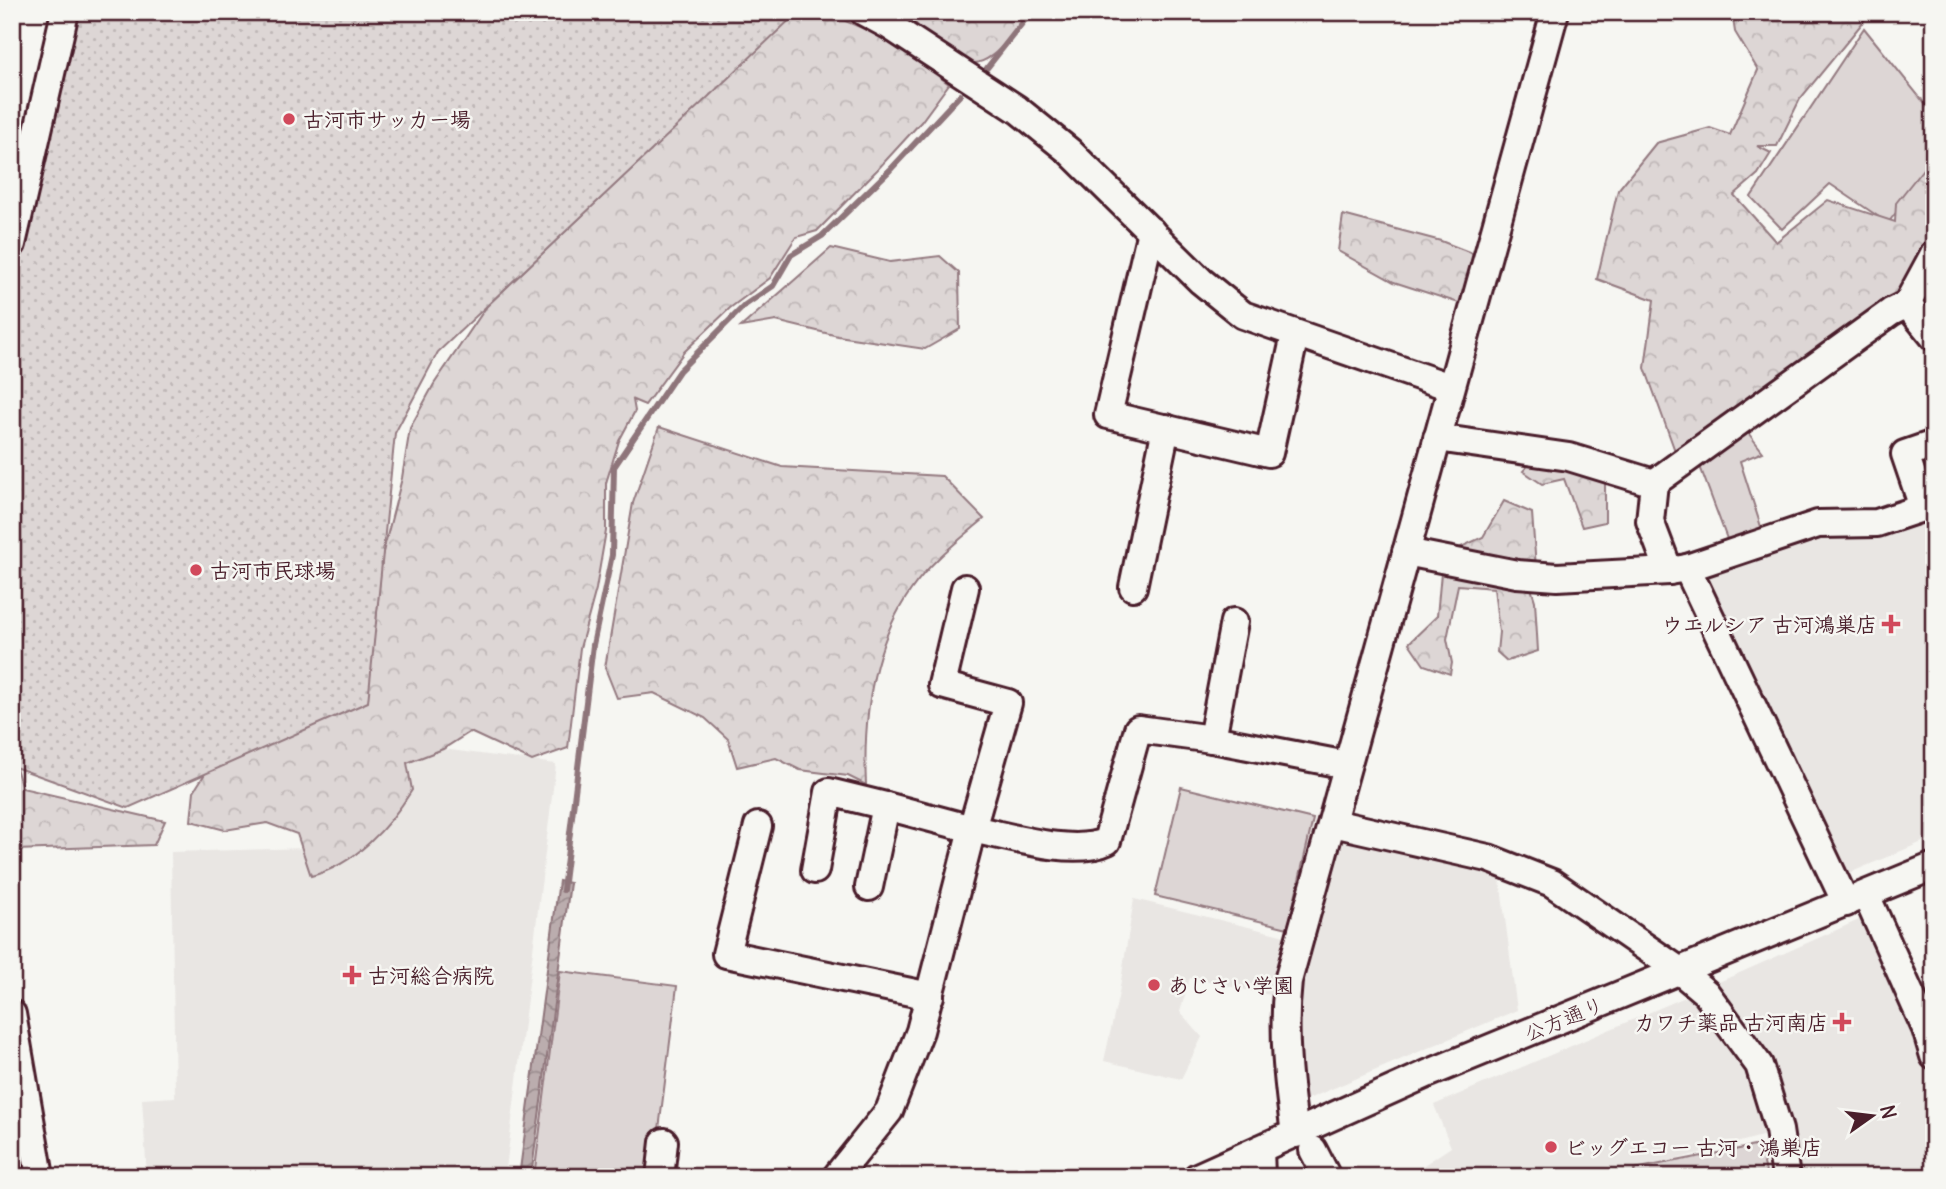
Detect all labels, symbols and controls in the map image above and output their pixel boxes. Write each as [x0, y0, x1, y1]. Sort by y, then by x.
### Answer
place label: 古河市サッカー場 [303, 106, 471, 133]
marker: 古河市サッカー場 [281, 111, 297, 127]
place label: 古河市民球場 [210, 557, 336, 584]
marker: 古河市民球場 [188, 562, 204, 578]
place label: ウエルシア 古河鴻巣店 [1662, 611, 1877, 638]
marker: ウエルシア 古河鴻巣店 [1883, 616, 1899, 632]
place label: 古河総合病院 [368, 962, 494, 989]
marker: 古河総合病院 [342, 965, 362, 985]
place label: あじさい学園 [1168, 972, 1294, 999]
marker: あじさい学園 [1146, 977, 1162, 993]
street label: 公方通り [1520, 991, 1608, 1047]
place label: カワチ薬品 古河南店 [1634, 1009, 1828, 1036]
marker: カワチ薬品 古河南店 [1834, 1014, 1850, 1030]
north arrow [1838, 1080, 1908, 1150]
text: N [1875, 1103, 1902, 1121]
place label: ビッグエコー 古河・鴻巣店 [1565, 1134, 1822, 1161]
marker: ビッグエコー 古河・鴻巣店 [1543, 1139, 1559, 1155]

